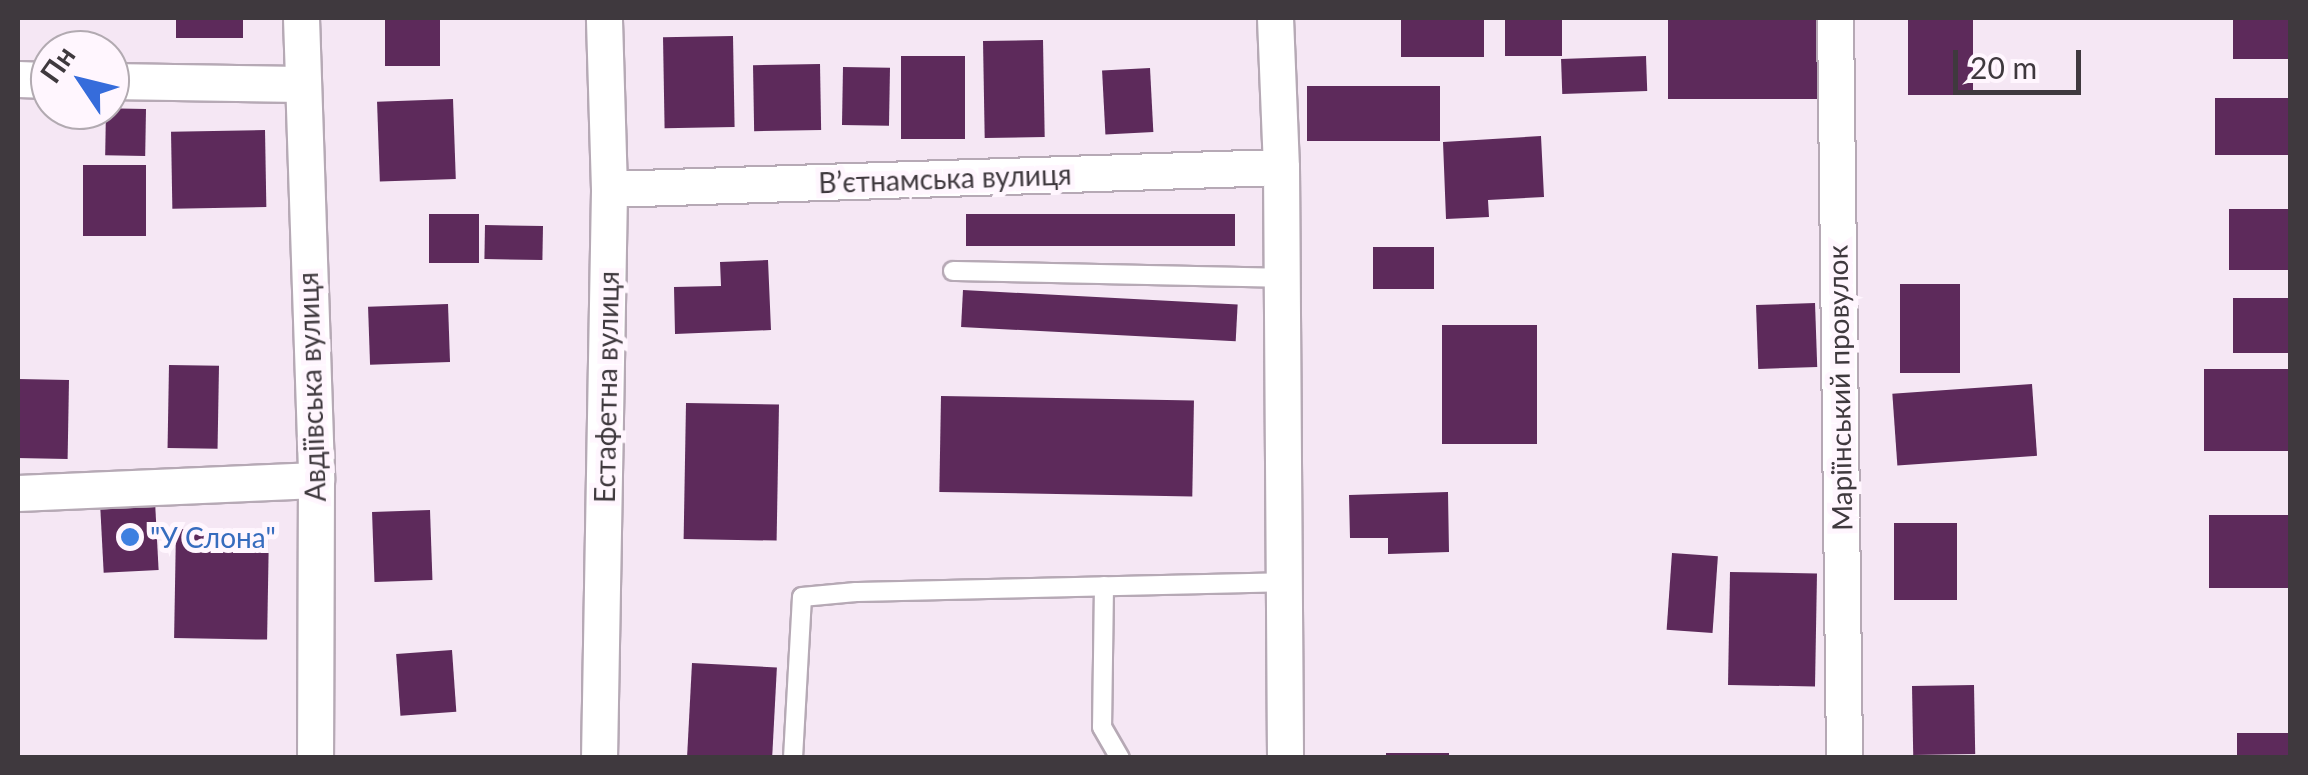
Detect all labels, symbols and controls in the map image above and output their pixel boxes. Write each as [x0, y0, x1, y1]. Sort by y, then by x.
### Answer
north arrow [30, 30, 130, 130]
scale bar [1958, 30, 2086, 92]
text: Пн [33, 39, 81, 89]
text: 20 m [1970, 49, 2037, 85]
street label: Вʼєтнамська вулиця [818, 157, 1072, 199]
street label: Маріїнський провулок [1820, 245, 1858, 531]
street label: Естафетна вулиця [587, 271, 625, 503]
street label: Авдіївська вулиця [290, 272, 332, 502]
place label: "У Слона" [150, 520, 276, 554]
marker: "У Слона" [119, 526, 141, 548]

